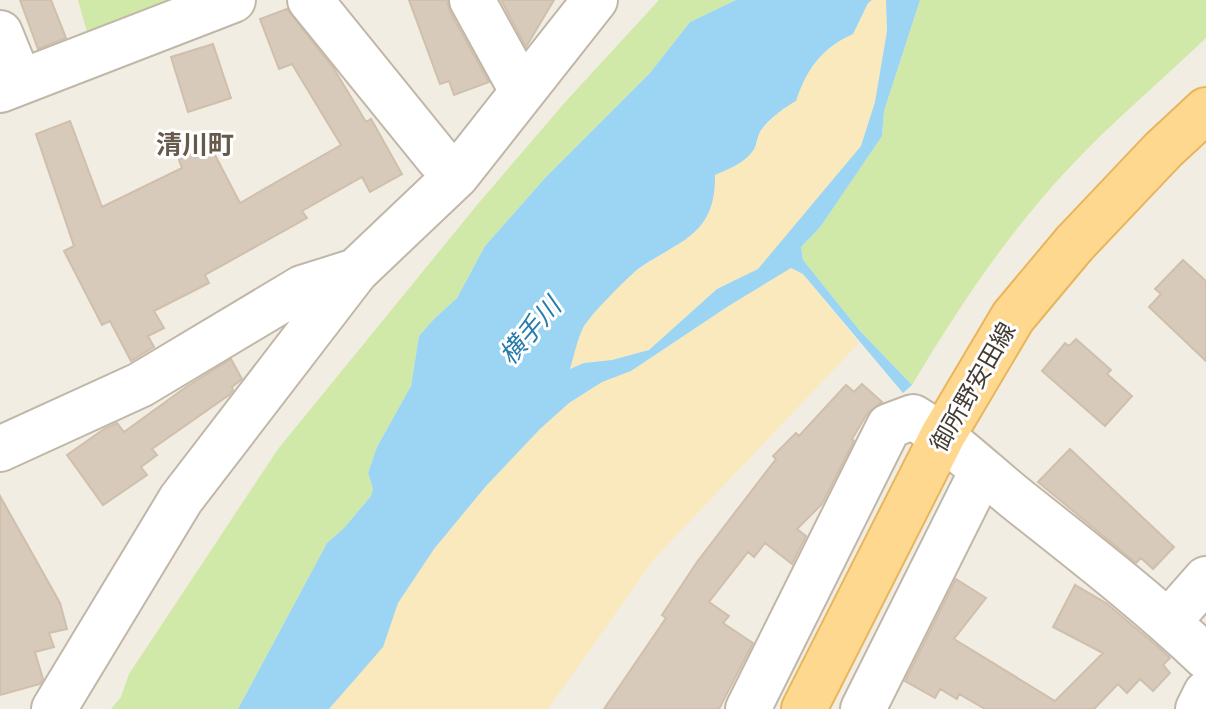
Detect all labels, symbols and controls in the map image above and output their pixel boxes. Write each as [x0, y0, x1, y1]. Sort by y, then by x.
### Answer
district label: 清川町 [156, 128, 234, 162]
water label: 横手川 [492, 288, 570, 372]
street label: 御所野安田線 [923, 317, 1022, 457]

